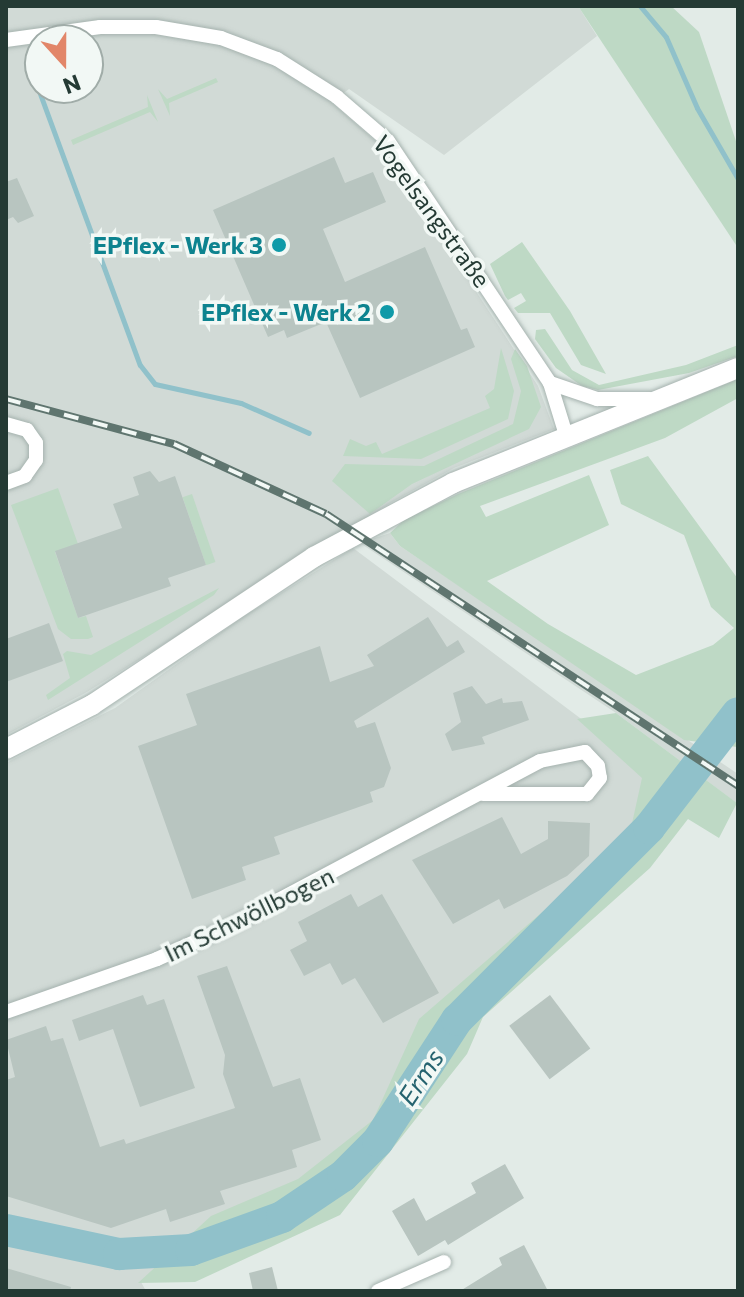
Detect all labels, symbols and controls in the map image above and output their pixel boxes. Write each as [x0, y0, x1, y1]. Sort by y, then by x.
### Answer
north arrow [24, 24, 104, 104]
text: N [60, 69, 85, 101]
street label: Vogelsangstraße [367, 129, 497, 293]
place label: EPflex - Werk 3 [93, 231, 263, 259]
marker: EPflex - Werk 3 [270, 236, 288, 254]
place label: EPflex - Werk 2 [201, 298, 371, 326]
marker: EPflex - Werk 2 [378, 303, 396, 321]
street label: Im Schwöllbogen [160, 861, 338, 967]
water label: Erms [390, 1043, 450, 1111]

